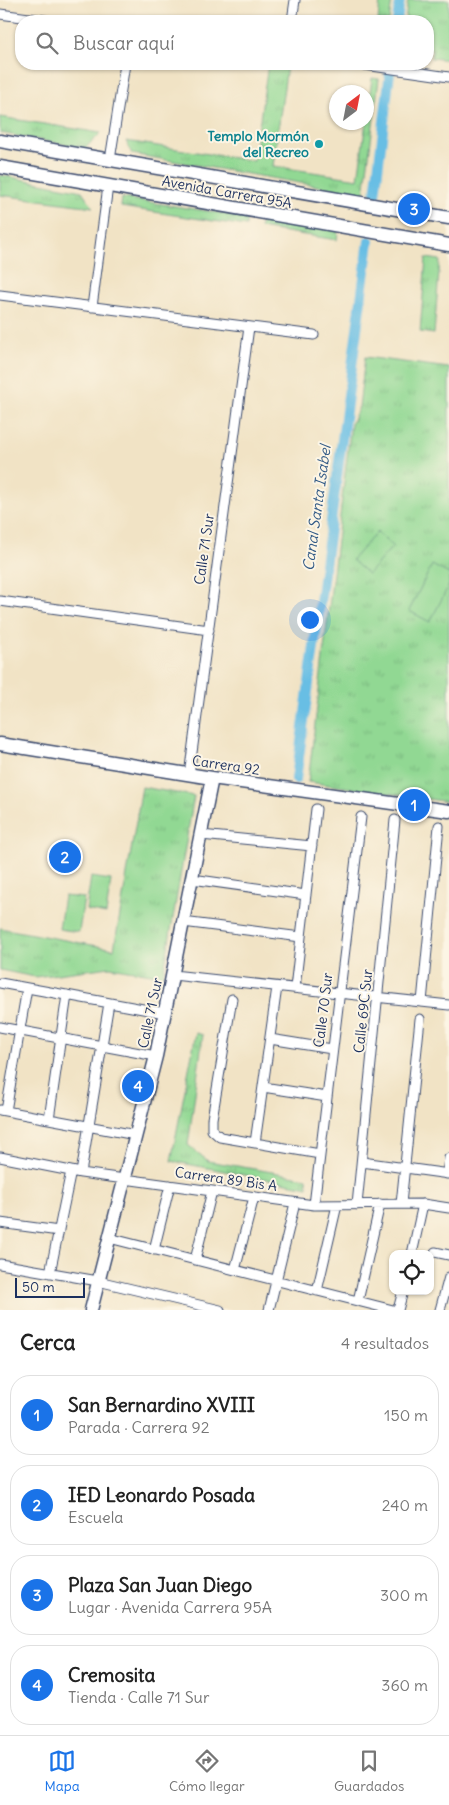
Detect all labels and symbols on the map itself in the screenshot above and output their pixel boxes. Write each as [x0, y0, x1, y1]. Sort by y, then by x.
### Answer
north arrow [329, 85, 374, 130]
place label: Templo Mormón del Recreo [207, 127, 309, 161]
marker: Templo Mormón del Recreo [313, 138, 325, 150]
street label: Avenida Carrera 95A [161, 172, 293, 212]
pin: 3 [398, 190, 430, 228]
water label: Canal Santa Isabel [298, 441, 335, 572]
street label: Calle 71 Sur [190, 512, 218, 586]
your location [297, 607, 323, 633]
street label: Carrera 92 [191, 751, 261, 779]
pin: 1 [398, 786, 430, 824]
pin: 2 [49, 838, 81, 876]
street label: Calle 69C Sur [350, 968, 376, 1054]
street label: Calle 70 Sur [309, 971, 337, 1048]
street label: Calle 71 Sur [134, 976, 166, 1050]
pin: 4 [122, 1067, 154, 1105]
street label: Carrera 89 Bis A [174, 1163, 278, 1195]
scale bar [15, 1275, 85, 1298]

